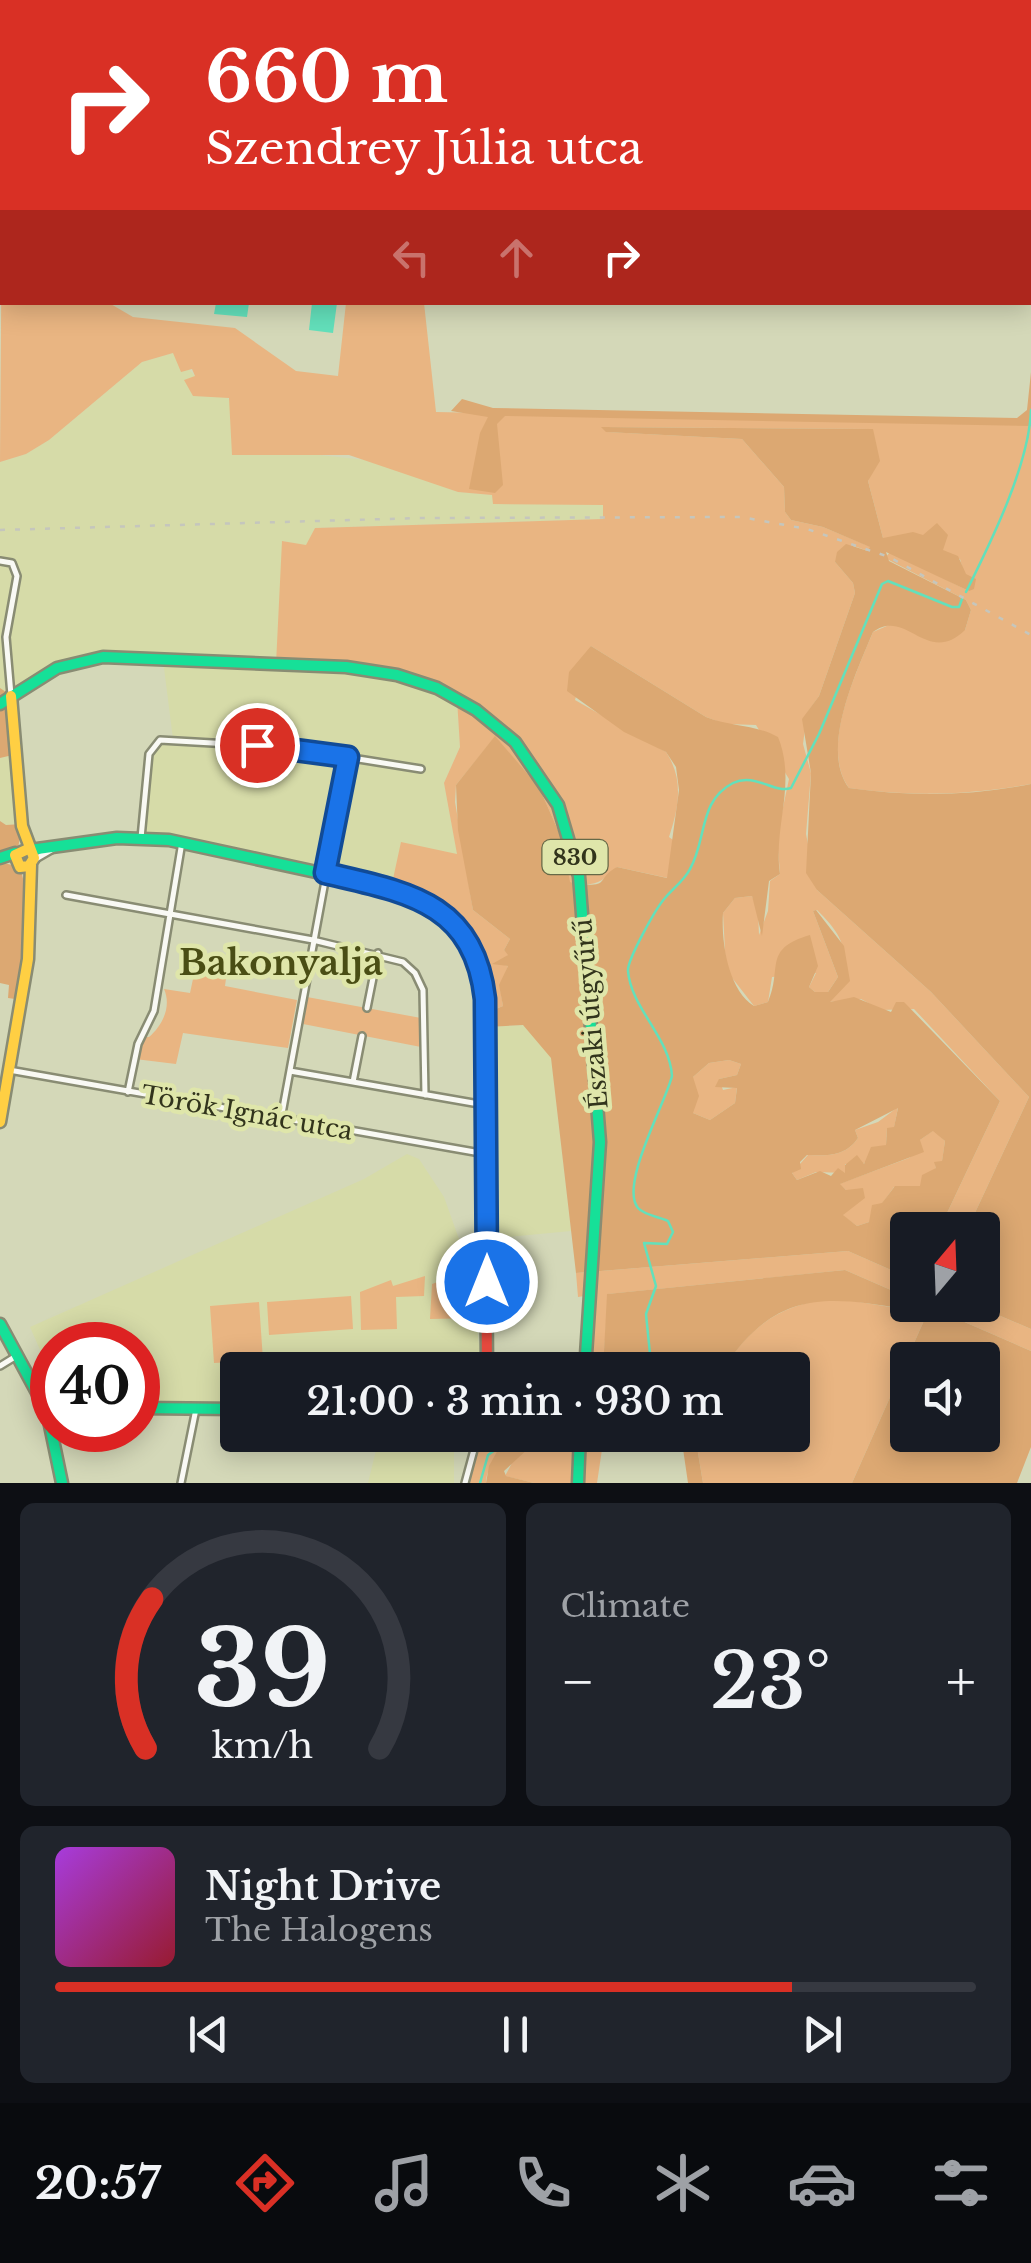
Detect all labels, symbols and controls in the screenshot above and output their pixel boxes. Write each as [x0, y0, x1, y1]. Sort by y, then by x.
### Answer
text: 660 m [205, 34, 448, 121]
icon: right [40, 40, 170, 170]
text: Szendrey Júlia utca [205, 120, 643, 176]
icon: left [384, 230, 439, 285]
icon: ahead [489, 230, 544, 285]
icon: right [594, 230, 649, 285]
pin [215, 703, 300, 788]
icon: arrive [230, 718, 285, 773]
road number: 830 [542, 840, 608, 874]
street label: Északi útgyűrű [566, 917, 615, 1111]
district label: Bakonyalja [179, 941, 383, 984]
street label: Török Ignác utca [139, 1079, 355, 1147]
north arrow [890, 1212, 1000, 1322]
map controls [890, 1212, 1000, 1452]
position arrow [435, 1230, 539, 1334]
speed limit sign: 40 [30, 1322, 160, 1452]
button: sound [890, 1342, 1000, 1452]
text: 21:00 · 3 min · 930 m [306, 1378, 724, 1425]
text: Climate [561, 1586, 690, 1626]
text: 39 [195, 1605, 331, 1734]
text: 23° [710, 1635, 831, 1728]
text: − [561, 1648, 595, 1716]
text: + [946, 1648, 976, 1716]
text: km/h [212, 1723, 313, 1768]
text: Night Drive [205, 1863, 441, 1910]
text: The Halogens [205, 1910, 433, 1950]
icon: previous [181, 2007, 236, 2062]
icon: pause [488, 2007, 543, 2062]
icon: next [795, 2007, 850, 2062]
icon: directions [230, 2148, 300, 2218]
icon: music [369, 2148, 439, 2218]
icon: phone [508, 2148, 578, 2218]
icon: climate [648, 2148, 718, 2218]
icon: car [787, 2148, 857, 2218]
icon: filters [926, 2148, 996, 2218]
text: 20:57 [35, 2155, 161, 2211]

